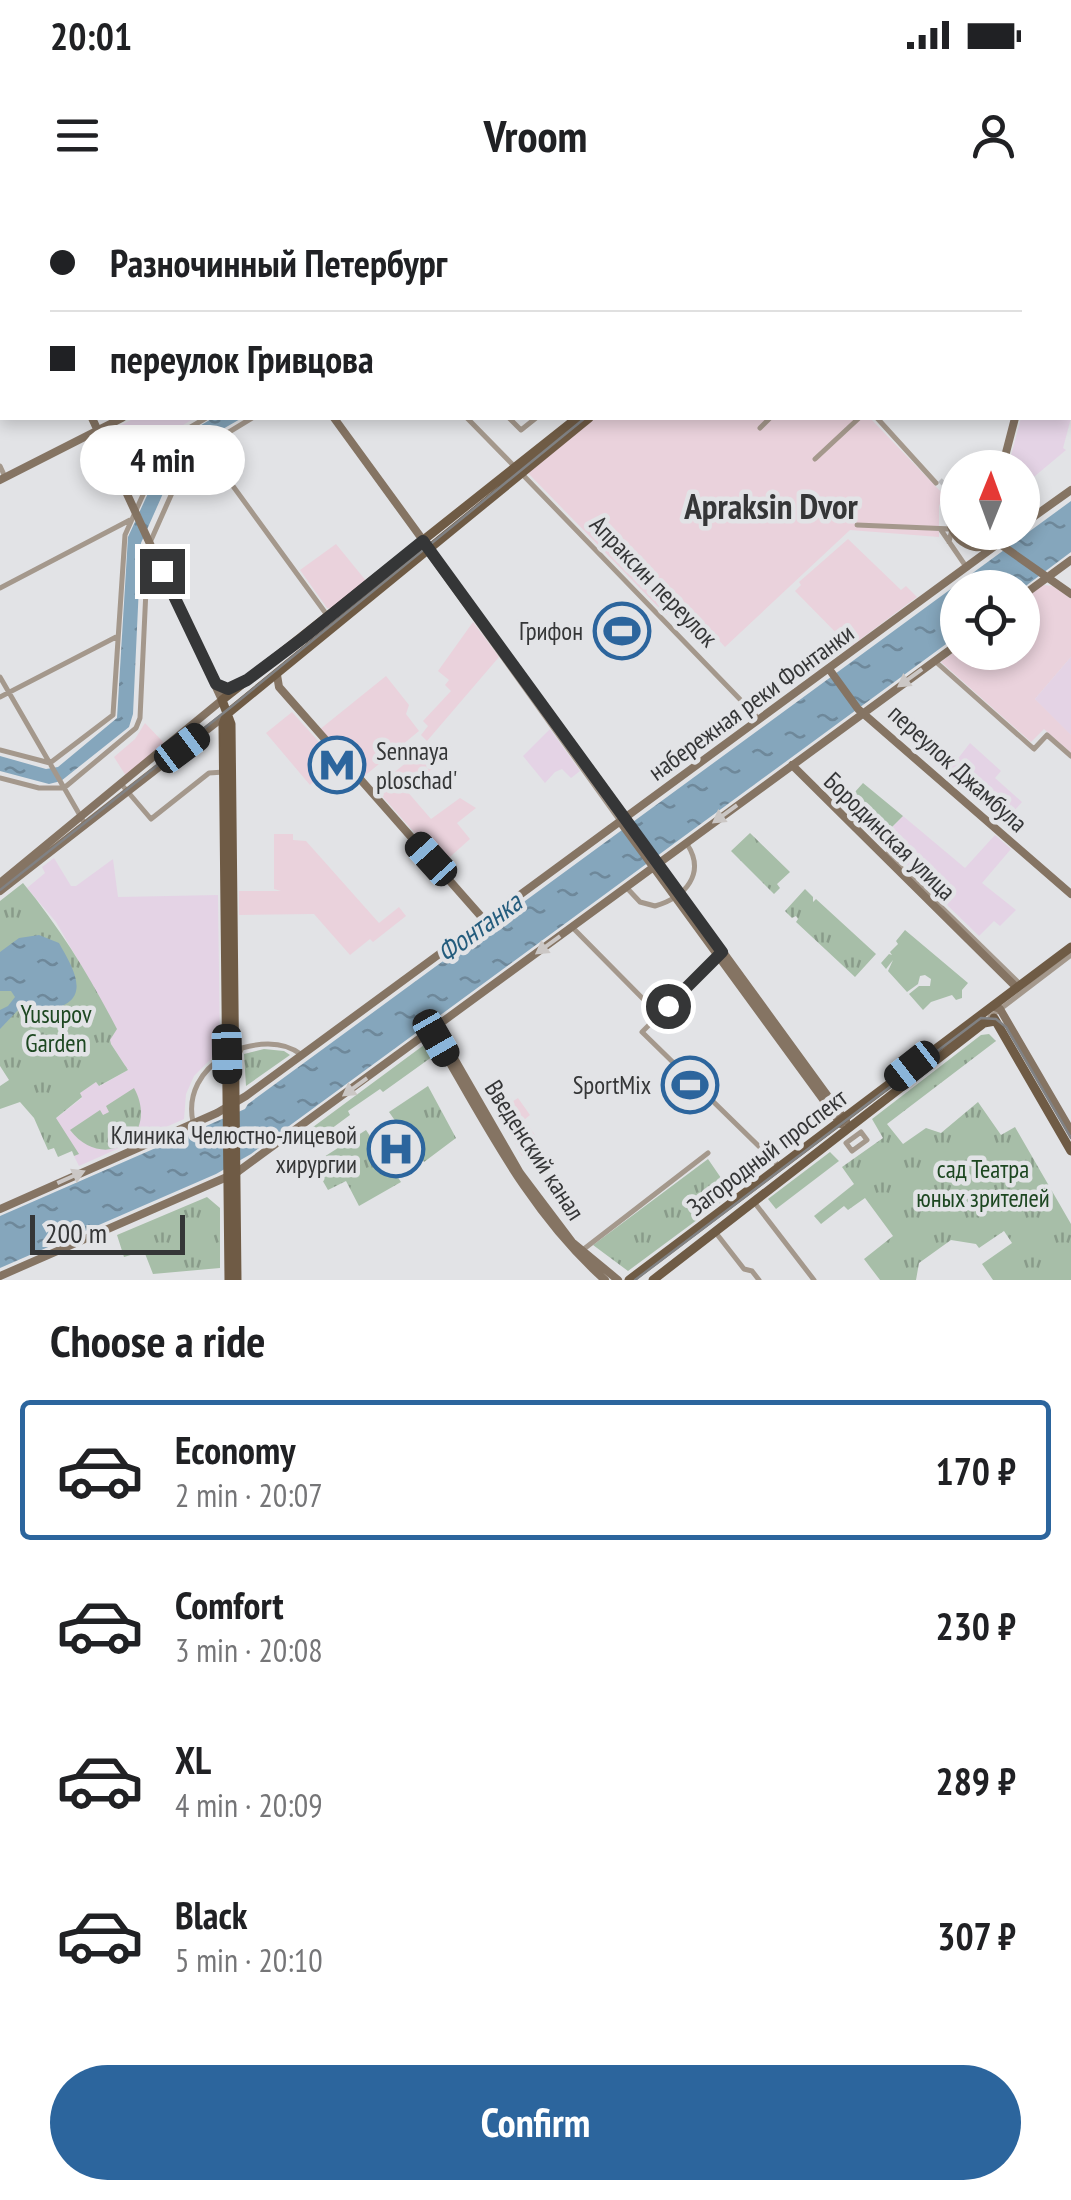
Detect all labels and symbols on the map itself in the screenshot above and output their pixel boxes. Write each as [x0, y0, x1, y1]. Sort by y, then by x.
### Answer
callout: 4 min [80, 426, 244, 496]
north arrow [940, 450, 1040, 550]
district label: Apraksin Dvor [683, 483, 858, 529]
street label: Апраксин переулок [583, 509, 725, 654]
route end [140, 549, 185, 594]
sports icon: Грифон [592, 601, 652, 661]
place label: Грифон [519, 615, 583, 647]
street label: набережная реки Фонтанки [642, 617, 860, 787]
one-way arrow [897, 668, 924, 688]
street label: переулок Джамбула [882, 697, 1034, 839]
car [149, 718, 215, 778]
metro station icon: Sennaya ploschad' [307, 735, 367, 795]
place label: Sennaya ploschad' [376, 735, 457, 796]
street label: Бородинская улица [817, 765, 963, 907]
one-way arrow [712, 804, 738, 824]
car [400, 827, 462, 891]
water label: Фонтанка [429, 882, 530, 970]
one-way arrow [535, 934, 561, 954]
route start [646, 984, 691, 1029]
park label: Yusupov Garden [20, 998, 92, 1059]
car [408, 1005, 464, 1071]
car [211, 1024, 243, 1084]
car [879, 1036, 945, 1096]
sports icon: SportMix [660, 1055, 720, 1115]
place label: SportMix [573, 1069, 651, 1101]
street label: Введенский канал [478, 1074, 592, 1226]
one-way arrow [342, 1076, 368, 1096]
street label: Загородный проспект [681, 1081, 853, 1223]
place label: Клиника Челюстно-лицевой хирургии [111, 1119, 357, 1180]
hospital icon: Клиника Челюстно-лицевой хирургии [366, 1119, 426, 1179]
park label: сад Театра юных зрителей [916, 1153, 1050, 1214]
one-way arrow [56, 1169, 86, 1185]
scale bar [30, 1210, 185, 1254]

